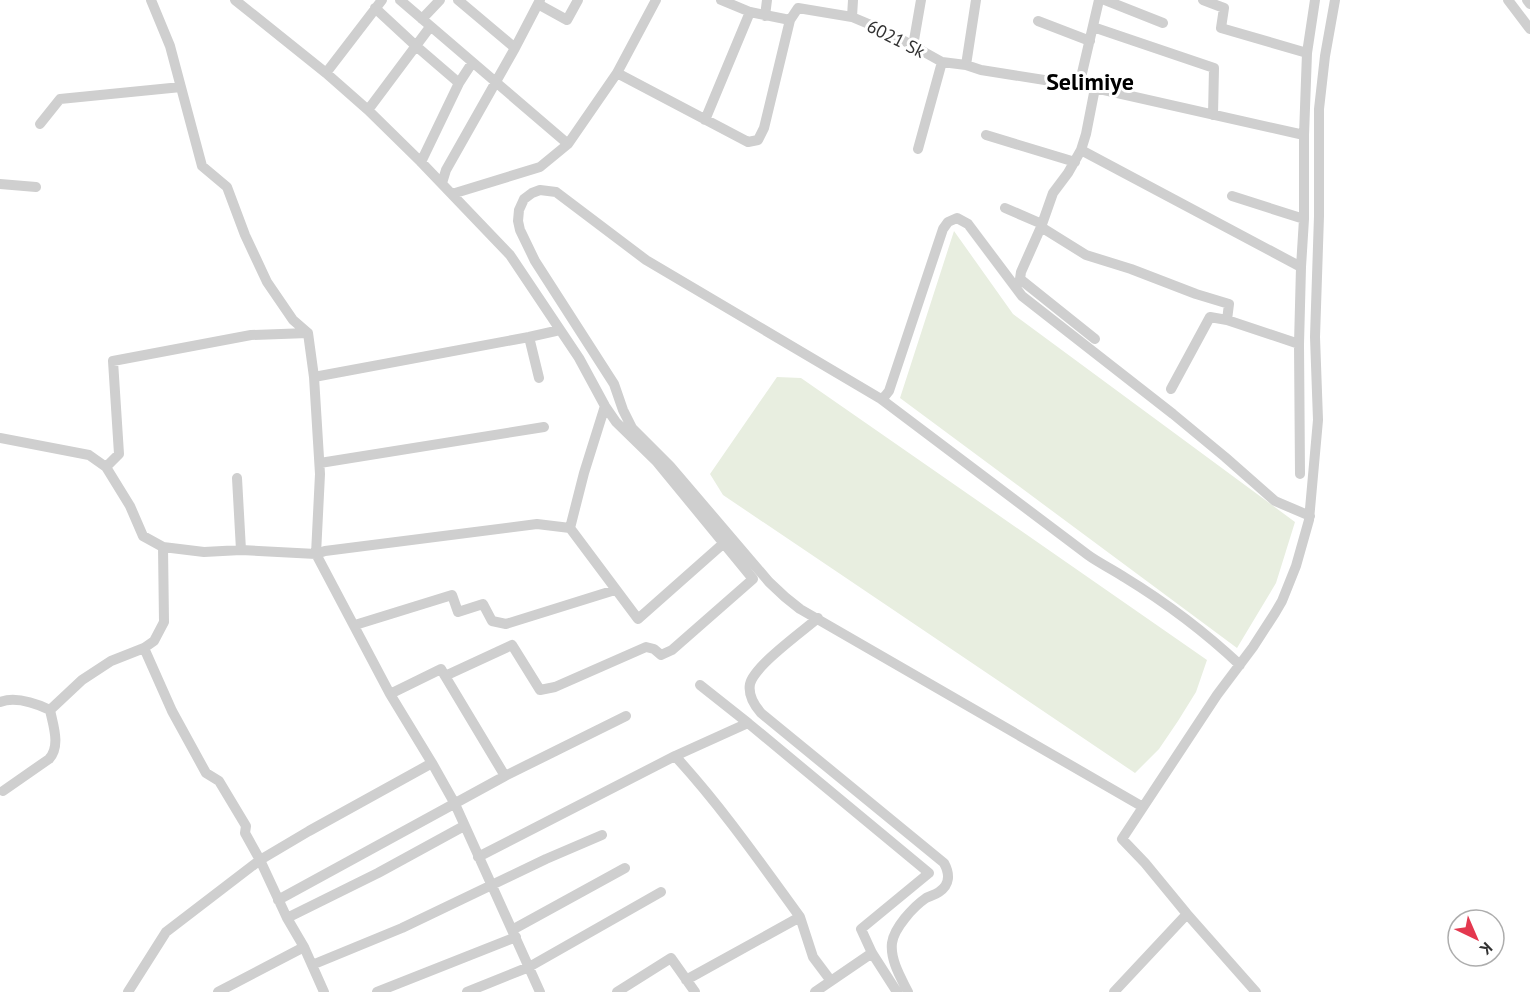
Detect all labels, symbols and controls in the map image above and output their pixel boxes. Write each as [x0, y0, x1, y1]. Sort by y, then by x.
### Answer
street label: 6021 Sk [863, 14, 930, 63]
district label: Selimiye [1046, 66, 1134, 97]
north arrow [1446, 908, 1506, 968]
text: K [1476, 938, 1497, 959]

